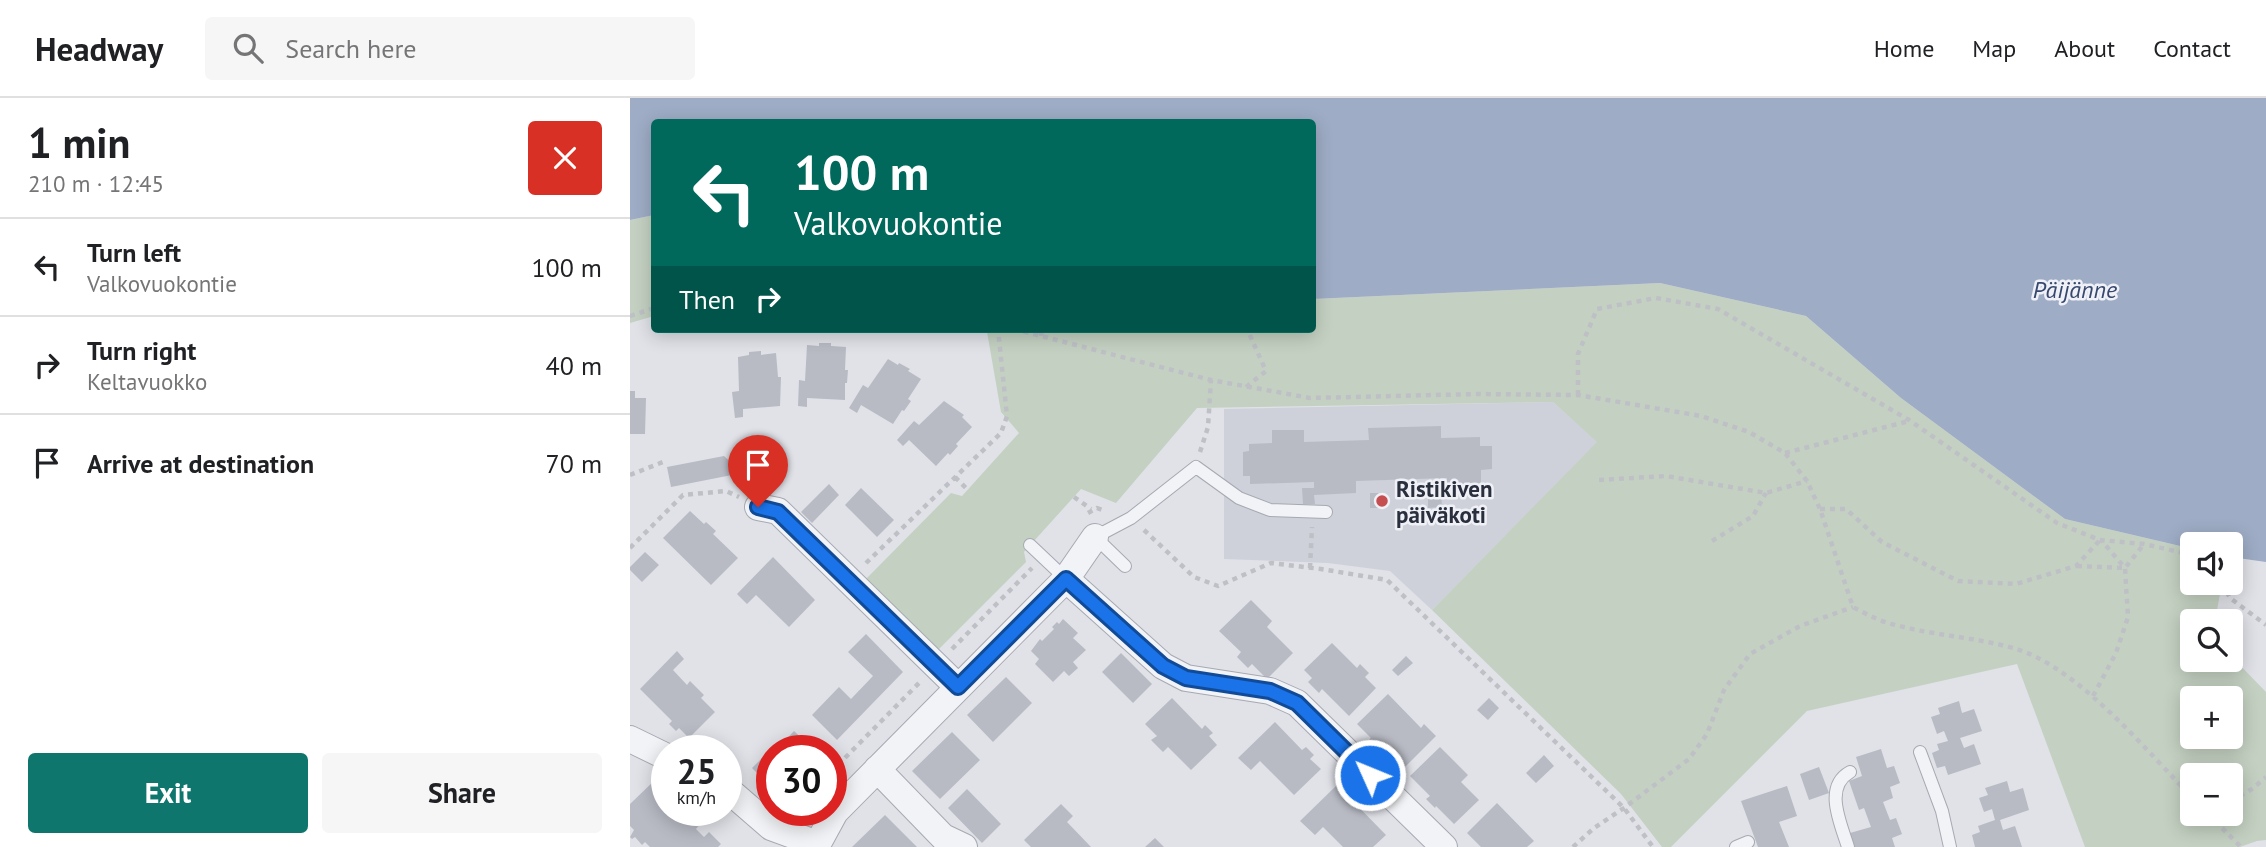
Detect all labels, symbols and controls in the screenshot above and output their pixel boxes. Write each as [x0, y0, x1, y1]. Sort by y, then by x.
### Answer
search box [205, 17, 695, 80]
text: Headway [35, 27, 163, 70]
icon: search [229, 29, 267, 67]
text: Search here [285, 32, 416, 65]
text: Home [1874, 33, 1934, 64]
text: Map [1972, 33, 2016, 64]
text: About [2054, 33, 2115, 64]
text: Contact [2153, 33, 2231, 64]
text: 1 min [28, 115, 130, 170]
button: close [528, 121, 602, 195]
text: 100 m [794, 140, 929, 204]
icon: left [679, 147, 770, 238]
text: 210 m · 12:45 [28, 169, 164, 198]
text: Valkovuokontie [794, 202, 1003, 244]
text: Turn left [87, 236, 181, 269]
icon: left [28, 248, 66, 286]
text: 100 m [531, 251, 602, 284]
text: Valkovuokontie [87, 269, 237, 298]
water label: Päijänne [2033, 274, 2117, 305]
icon: right [749, 280, 787, 318]
text: Then [679, 283, 735, 316]
text: Turn right [87, 334, 196, 367]
icon: right [28, 346, 66, 384]
text: 40 m [546, 349, 602, 382]
text: Keltavuokko [87, 367, 207, 396]
pin [728, 435, 788, 507]
icon: arrive [28, 444, 66, 482]
icon: arrive [739, 446, 777, 484]
text: Arrive at destination [87, 447, 314, 480]
text: 70 m [546, 447, 602, 480]
place label: Ristikiven päiväkoti [1396, 474, 1492, 529]
marker: Ristikiven päiväkoti [1374, 493, 1390, 509]
map controls [2180, 532, 2243, 826]
button: sound [2180, 532, 2243, 595]
button: search [2180, 609, 2243, 672]
button: + [2180, 686, 2243, 749]
speed limit sign: 30 [756, 735, 847, 826]
position arrow [1333, 738, 1407, 812]
text: 25 [677, 748, 716, 794]
button: Exit [28, 753, 308, 833]
button: Share [322, 753, 602, 833]
button: − [2180, 763, 2243, 826]
text: km/h [677, 786, 716, 809]

